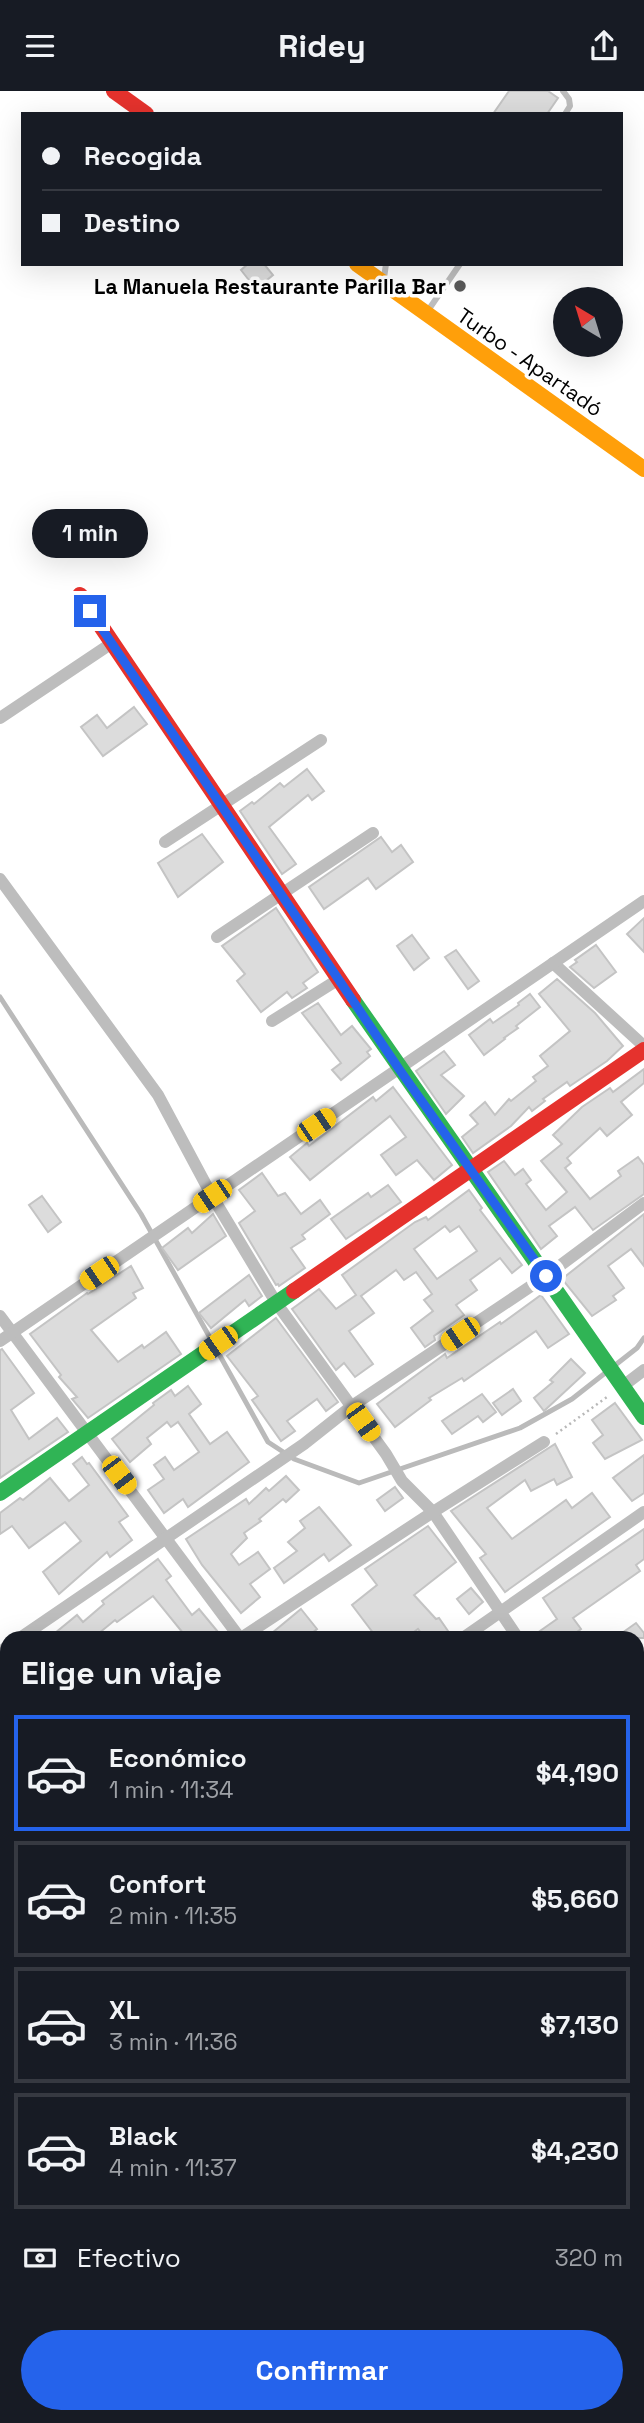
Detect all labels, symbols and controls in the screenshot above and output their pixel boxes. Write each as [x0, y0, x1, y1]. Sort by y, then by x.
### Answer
text: Ridey [278, 26, 366, 66]
icon: menu [21, 27, 59, 65]
icon: share [585, 27, 623, 65]
text: Recogida [84, 139, 202, 173]
text: Destino [84, 206, 180, 240]
place label: La Manuela Restaurante Parilla Bar [94, 273, 446, 300]
marker: La Manuela Restaurante Parilla Bar [452, 278, 468, 294]
north arrow [553, 287, 623, 357]
map controls [553, 287, 623, 357]
street label: Turbo - Apartadó [452, 302, 608, 422]
callout: 1 min [32, 510, 148, 559]
text: 1 min [62, 518, 118, 548]
route end [74, 595, 106, 627]
car [293, 1105, 340, 1145]
car [189, 1176, 236, 1216]
car [76, 1253, 123, 1293]
route start [530, 1260, 562, 1292]
car [437, 1314, 484, 1354]
car [195, 1322, 242, 1364]
car [343, 1399, 384, 1445]
car [98, 1452, 141, 1498]
text: Elige un viaje [21, 1653, 222, 1693]
text: Económico [109, 1741, 247, 1775]
icon: car [25, 1742, 88, 1805]
text: $4,190 [536, 1756, 619, 1790]
text: 1 min · 11:34 [109, 1775, 233, 1805]
text: Confort [109, 1867, 206, 1901]
icon: car [25, 1868, 88, 1931]
text: $5,660 [531, 1882, 619, 1916]
text: 2 min · 11:35 [109, 1901, 237, 1931]
text: XL [109, 1993, 140, 2027]
icon: car [25, 1994, 88, 2057]
text: $7,130 [540, 2008, 619, 2042]
text: 3 min · 11:36 [109, 2027, 237, 2057]
text: Black [109, 2119, 178, 2153]
icon: car [25, 2120, 88, 2183]
text: $4,230 [531, 2134, 619, 2168]
text: 4 min · 11:37 [109, 2153, 237, 2183]
icon: cash [21, 2239, 59, 2277]
text: Efectivo [77, 2241, 181, 2275]
text: 320 m [555, 2243, 623, 2273]
button: Confirmar [21, 2330, 623, 2410]

